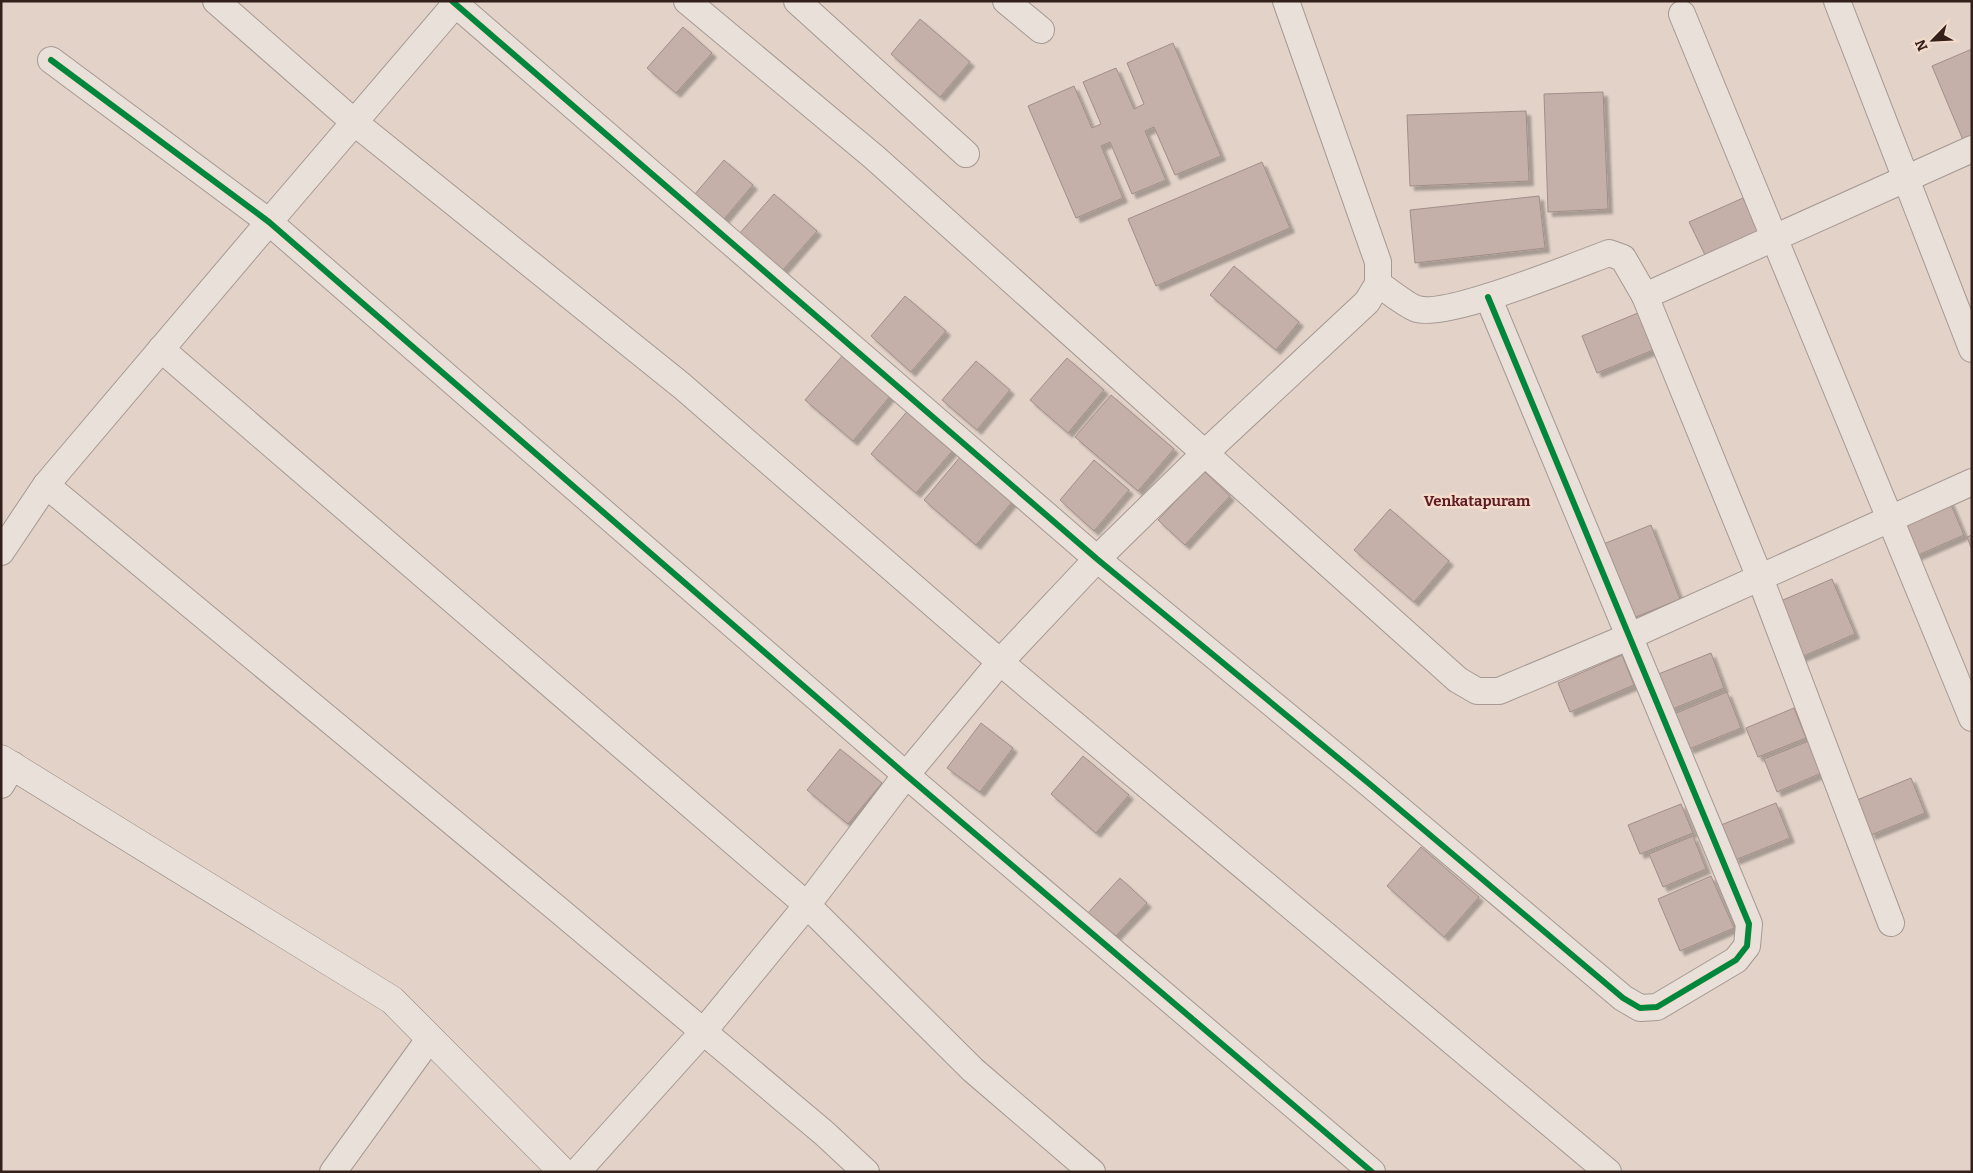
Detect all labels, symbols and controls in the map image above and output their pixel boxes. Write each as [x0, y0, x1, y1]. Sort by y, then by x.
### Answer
north arrow [1908, 15, 1958, 65]
text: N [1912, 37, 1932, 53]
district label: Venkatapuram [1424, 492, 1531, 510]

